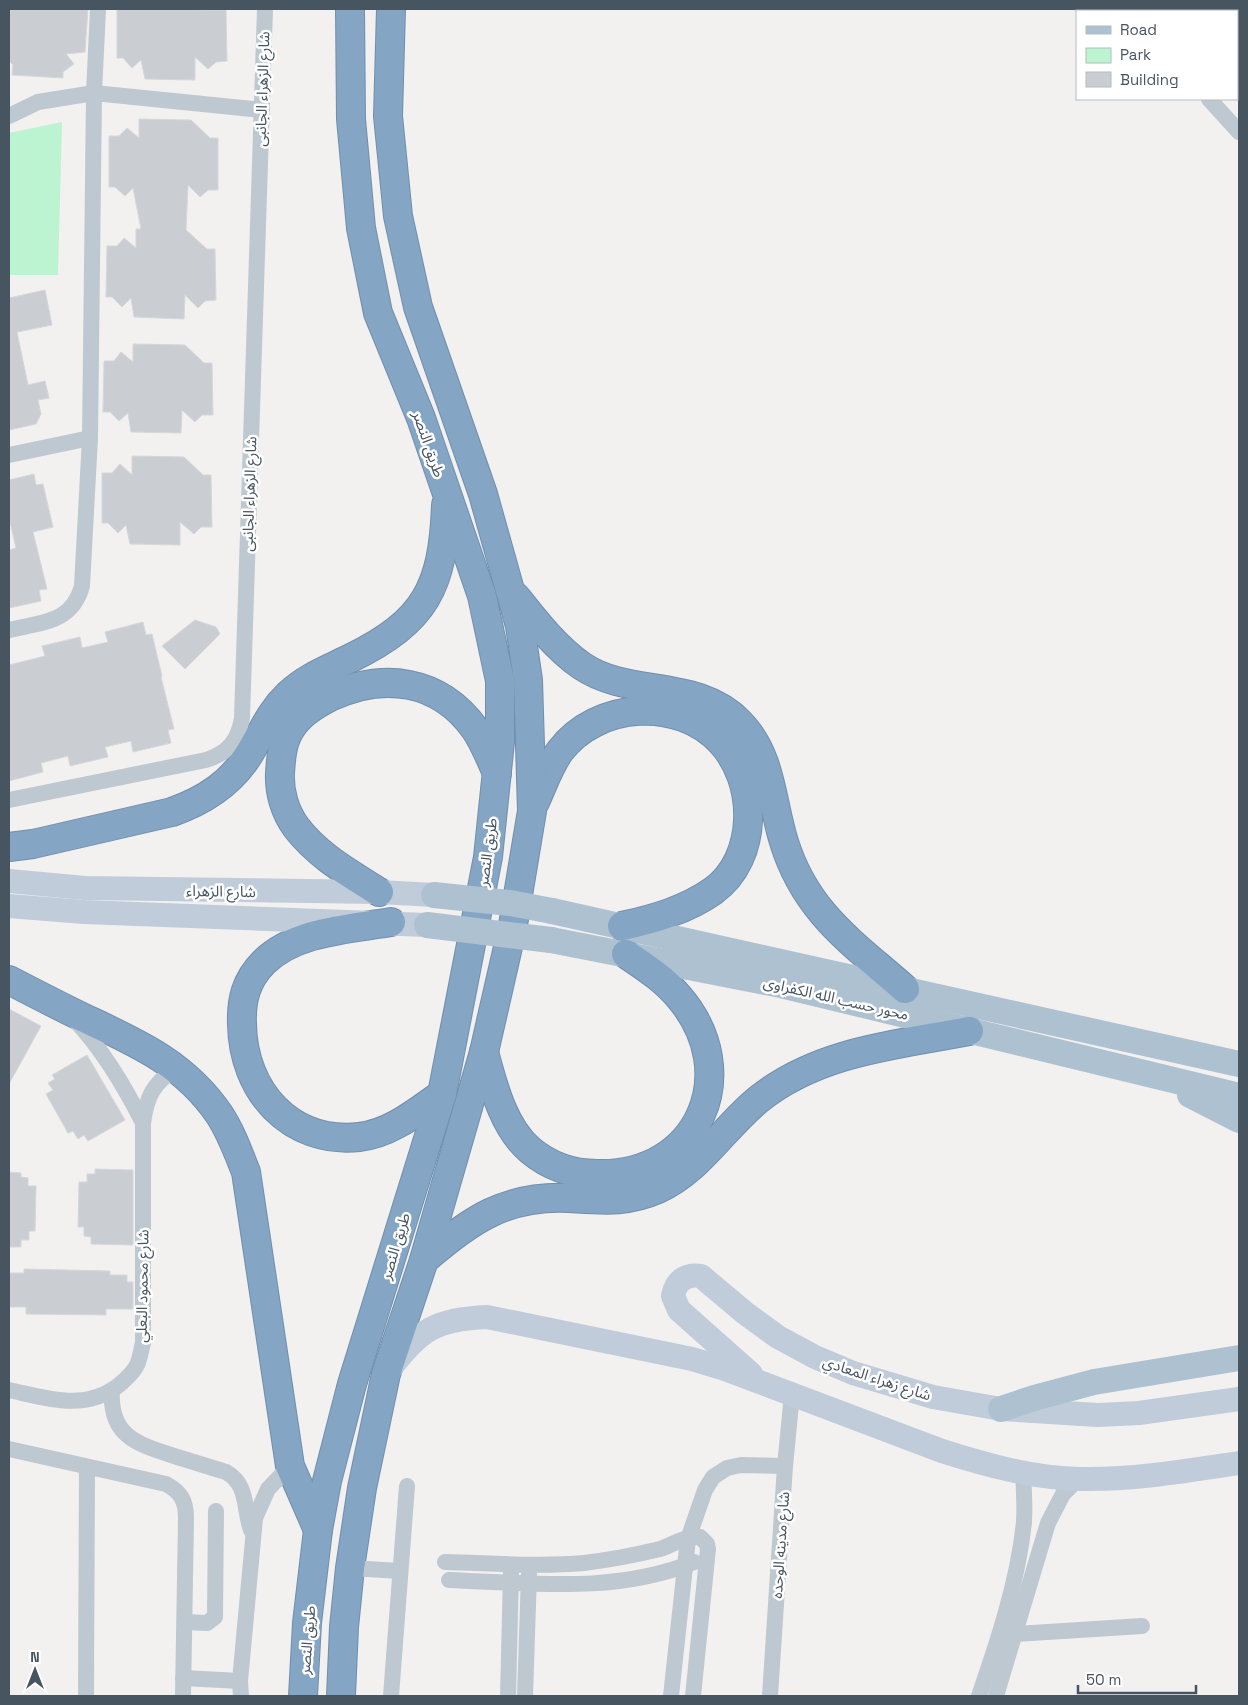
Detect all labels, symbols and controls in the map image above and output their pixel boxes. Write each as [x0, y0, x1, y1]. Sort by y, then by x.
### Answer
legend [1076, 10, 1238, 100]
text: Road [1120, 20, 1157, 39]
street label: شارع الزهراء الجانبى [250, 31, 277, 147]
text: Park [1120, 45, 1151, 64]
text: Building [1120, 70, 1179, 89]
street label: طريق النصر [408, 407, 449, 480]
street label: شارع الزهراء الجانبى [237, 436, 264, 552]
street label: طريق النصر [473, 817, 502, 889]
street label: شارع الزهراء [186, 881, 256, 904]
street label: محور حسب الله الكفراوى [761, 972, 911, 1024]
street label: طريق النصر [376, 1210, 415, 1283]
street label: شارع محمود البعلي [132, 1229, 155, 1343]
street label: شارع زهراء المعادي [820, 1352, 934, 1407]
street label: شارع مدينه الوحده [767, 1491, 796, 1599]
street label: طريق النصر [294, 1605, 320, 1676]
north arrow [10, 1645, 60, 1695]
text: N [30, 1648, 40, 1666]
scale bar [1078, 1662, 1196, 1694]
text: 50 m [1086, 1670, 1121, 1689]

